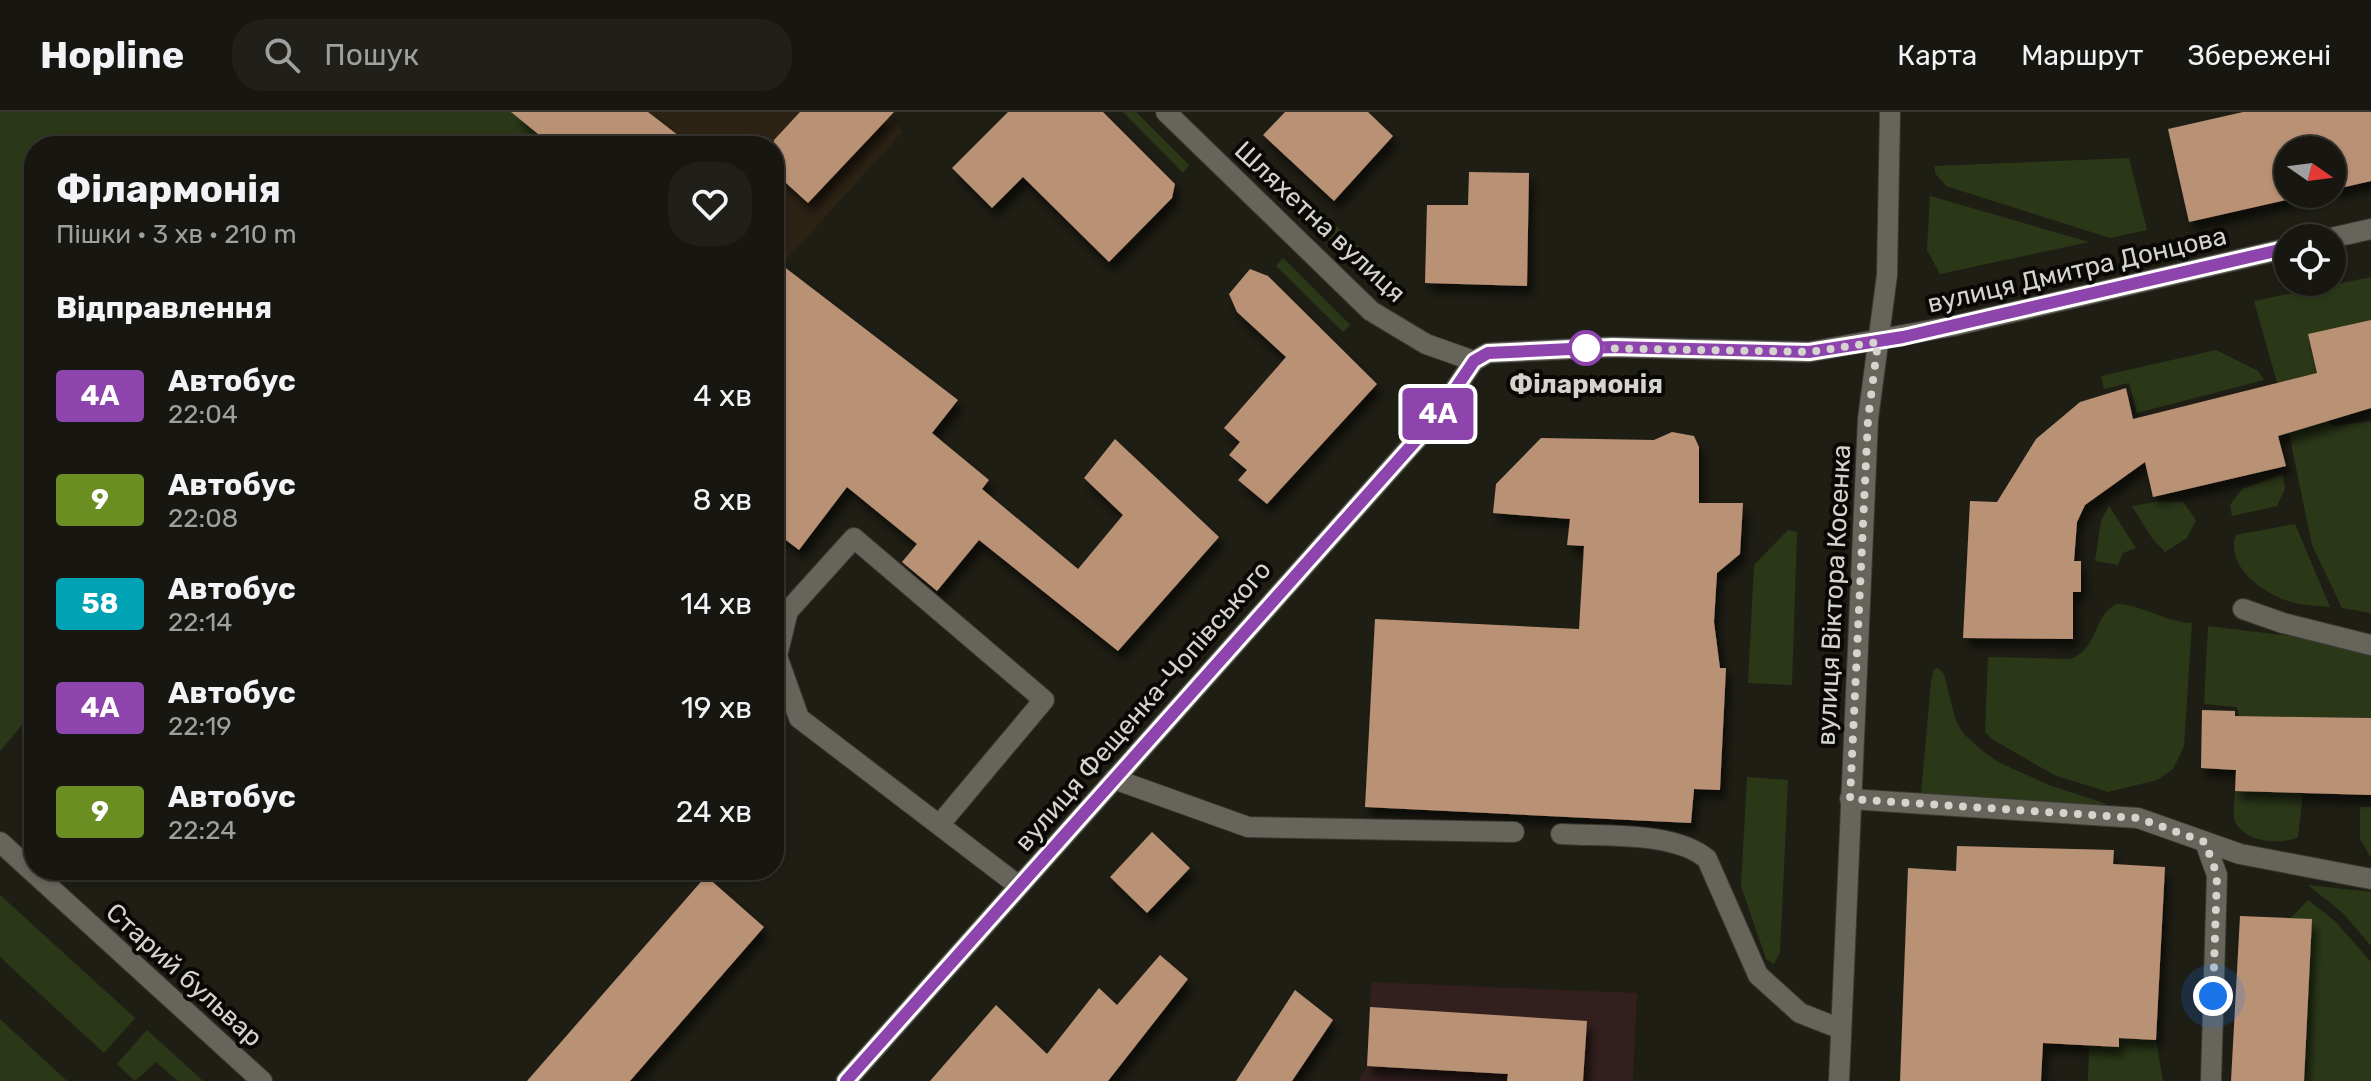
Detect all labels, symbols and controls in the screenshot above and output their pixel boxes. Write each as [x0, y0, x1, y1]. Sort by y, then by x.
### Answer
search box [232, 19, 792, 91]
text: Hopline [40, 32, 184, 78]
icon: search [260, 33, 304, 77]
text: Пошук [324, 37, 419, 73]
text: Карта [1897, 39, 1977, 72]
text: Маршрут [2021, 39, 2143, 72]
text: Збережені [2187, 39, 2331, 72]
street label: Шляхетна вулиця [1228, 135, 1412, 309]
north arrow [2274, 136, 2346, 208]
map controls [2274, 136, 2346, 296]
button: heart [668, 162, 752, 246]
text: Філармонія [56, 166, 281, 212]
text: Пішки · 3 хв · 210 m [56, 219, 297, 250]
street label: вулиця Дмитра Донцова [1924, 220, 2230, 320]
button: locate [2274, 224, 2346, 296]
text: Відправлення [56, 290, 272, 326]
marker: Філармонія [1569, 331, 1603, 365]
text: Автобус [168, 363, 296, 399]
place label: Філармонія [1509, 369, 1663, 400]
text: 4 хв [693, 378, 752, 414]
text: 4А [80, 379, 120, 412]
line badge: 4А [1402, 388, 1474, 440]
text: 4А [1418, 397, 1458, 430]
text: 22:04 [168, 399, 238, 430]
street label: вулиця Віктора Косенка [1811, 444, 1857, 746]
text: Автобус [168, 467, 296, 503]
text: 8 хв [693, 482, 752, 518]
text: 9 [91, 483, 109, 516]
text: 22:08 [168, 503, 238, 534]
street label: вулиця Фещенка-Чопівського [1008, 555, 1278, 857]
text: Автобус [168, 571, 296, 607]
text: 14 хв [680, 586, 752, 622]
text: 58 [81, 587, 119, 620]
text: 22:14 [168, 607, 232, 638]
text: Автобус [168, 675, 296, 711]
text: 19 хв [681, 690, 752, 726]
text: 4А [80, 691, 120, 724]
text: 22:19 [168, 711, 232, 742]
text: Автобус [168, 779, 296, 815]
text: 24 хв [676, 794, 752, 830]
text: 9 [91, 795, 109, 828]
text: 22:24 [168, 815, 236, 846]
street label: Старий бульвар [99, 897, 269, 1053]
your location [2193, 976, 2233, 1016]

